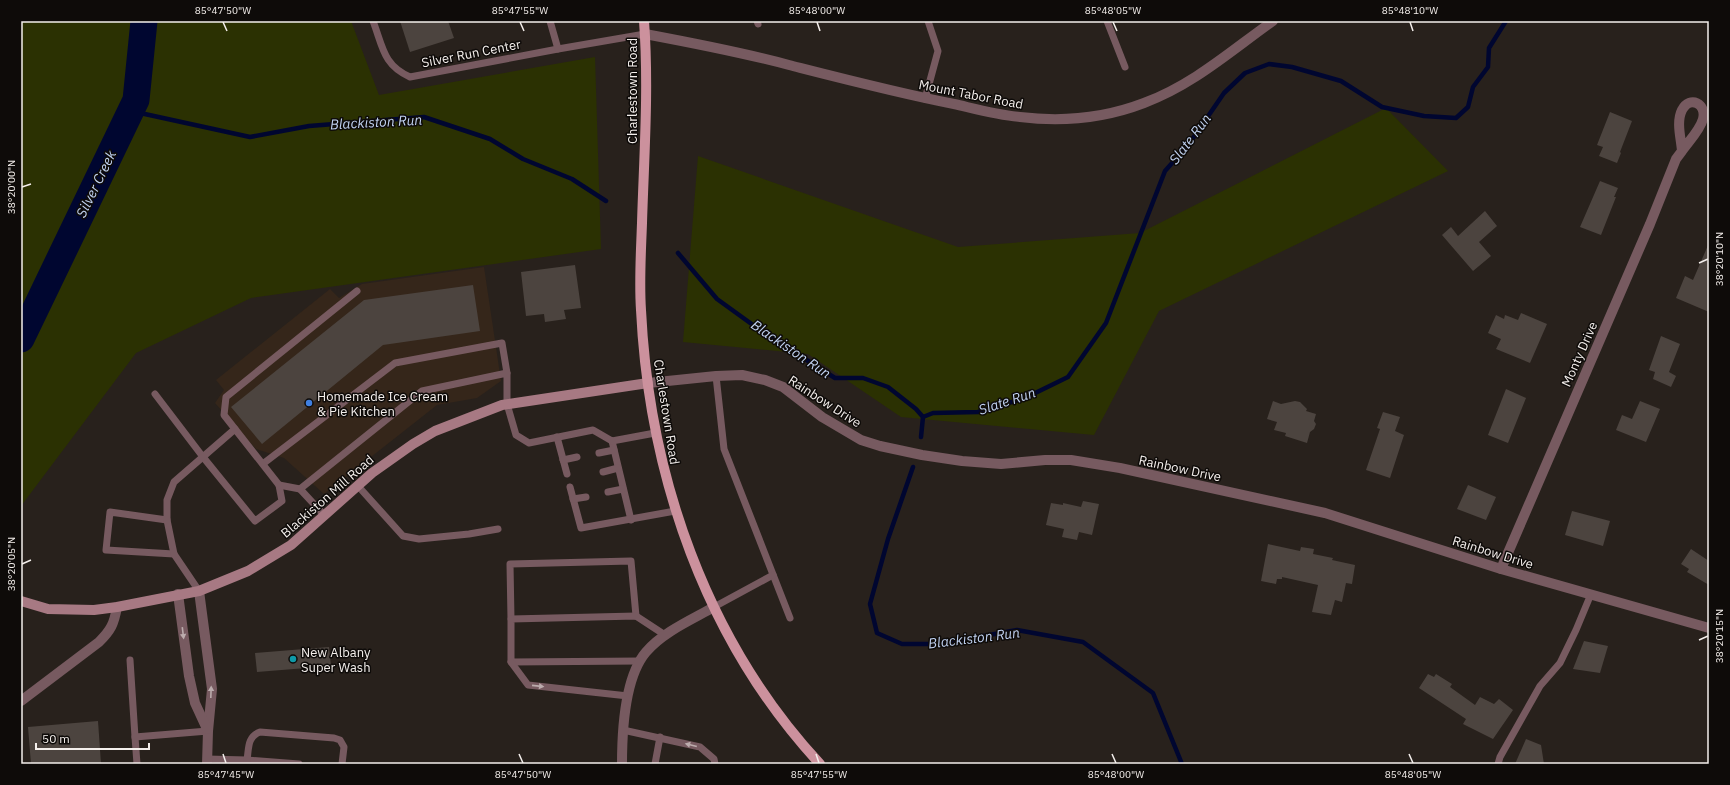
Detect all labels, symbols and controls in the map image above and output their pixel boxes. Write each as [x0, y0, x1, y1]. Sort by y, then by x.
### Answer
text: 85°47'50"W [195, 4, 251, 17]
text: 85°47'55"W [492, 4, 548, 17]
text: 85°48'00"W [789, 4, 845, 17]
text: 85°48'05"W [1085, 4, 1141, 17]
text: 85°48'10"W [1382, 4, 1438, 17]
street label: Silver Run Center [420, 36, 522, 71]
street label: Charlestown Road [624, 38, 641, 144]
street label: Mount Tabor Road [917, 76, 1025, 113]
water label: Slate Run [1165, 110, 1215, 168]
water label: Blackiston Run [329, 111, 423, 133]
water label: Silver Creek [72, 147, 120, 221]
text: 38°20'00"N [5, 160, 18, 214]
text: 38°20'10"N [1713, 232, 1726, 286]
water label: Blackiston Run [748, 316, 834, 382]
street label: Monty Drive [1558, 319, 1601, 389]
street label: Charlestown Road [650, 358, 683, 466]
street label: Rainbow Drive [785, 371, 864, 431]
water label: Slate Run [976, 383, 1038, 419]
place label: Homemade Ice Cream & Pie Kitchen [317, 388, 448, 420]
marker: Homemade Ice Cream & Pie Kitchen [304, 398, 314, 408]
street label: Blackiston Mill Road [277, 451, 377, 541]
street label: Rainbow Drive [1137, 451, 1223, 486]
street label: Rainbow Drive [1450, 532, 1535, 573]
text: 38°20'05"N [5, 537, 18, 591]
text: 38°20'15"N [1713, 609, 1726, 663]
water label: Blackiston Run [927, 623, 1021, 653]
one-way arrow [180, 627, 187, 639]
place label: New Albany Super Wash [301, 644, 371, 676]
marker: New Albany Super Wash [288, 654, 298, 664]
one-way arrow [532, 683, 544, 690]
one-way arrow [208, 685, 214, 698]
scale bar [36, 725, 149, 751]
text: 50 m [42, 731, 70, 746]
one-way arrow [685, 741, 697, 747]
text: 85°47'45"W [198, 768, 254, 781]
text: 85°47'50"W [495, 768, 551, 781]
text: 85°47'55"W [791, 768, 847, 781]
text: 85°48'00"W [1088, 768, 1144, 781]
text: 85°48'05"W [1385, 768, 1441, 781]

